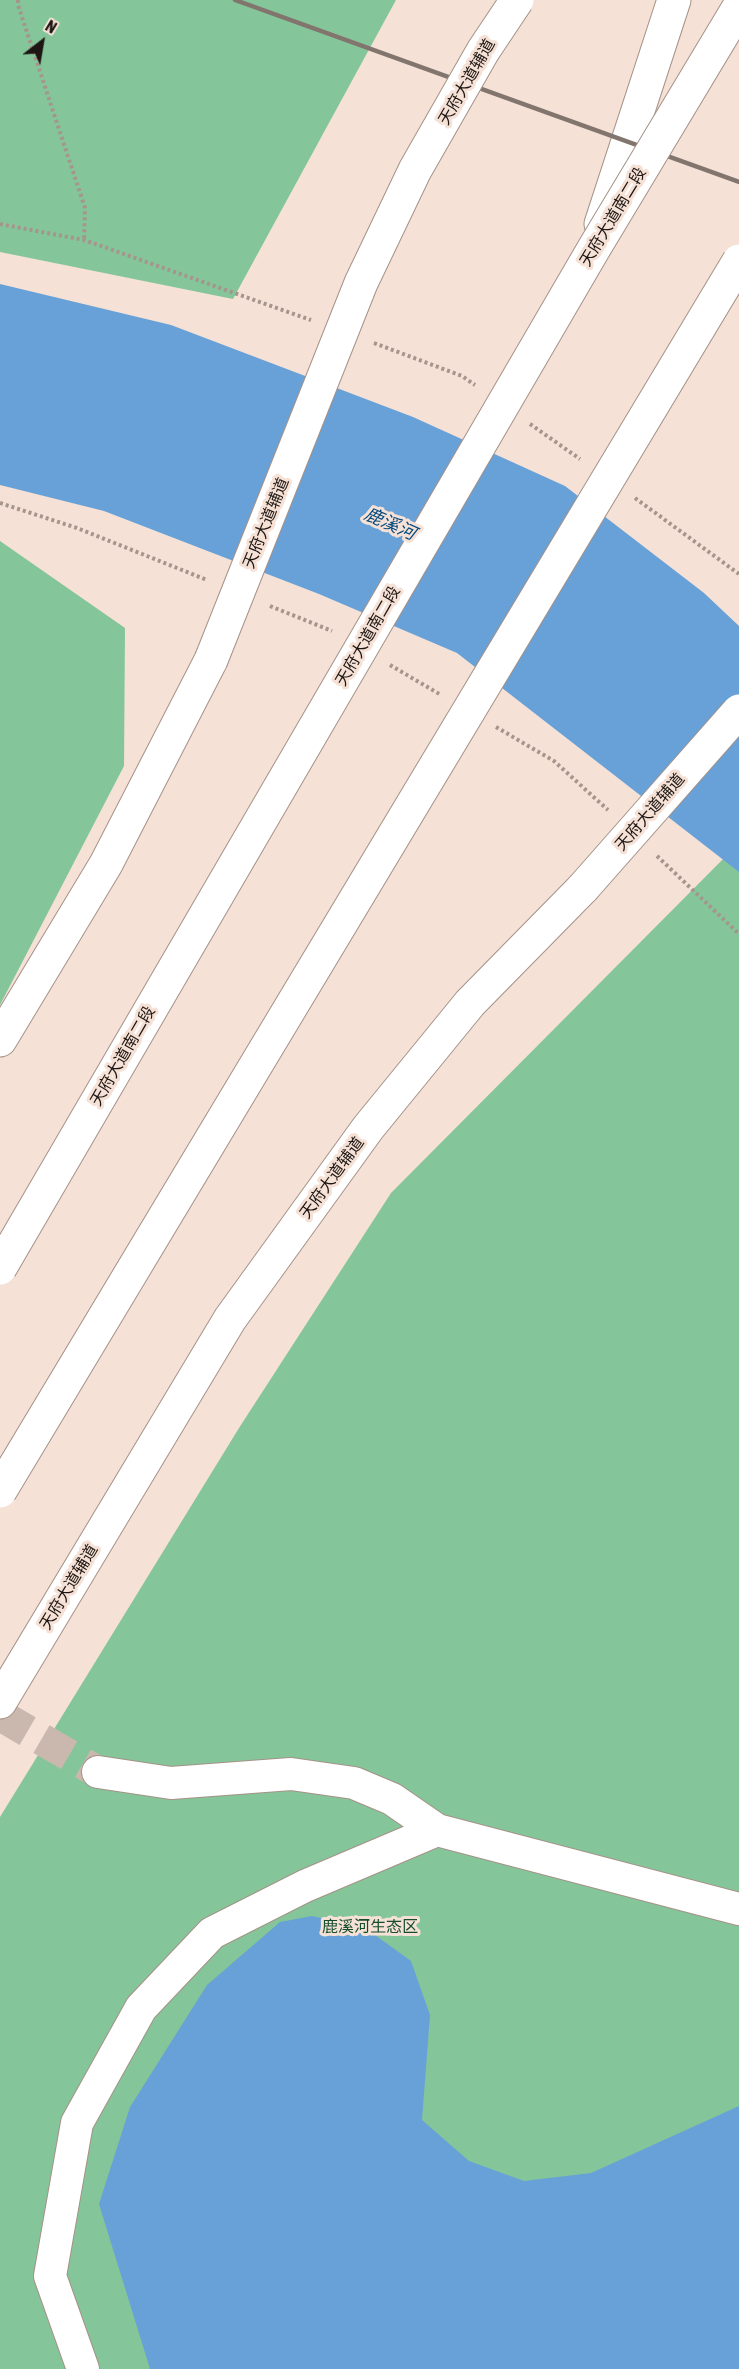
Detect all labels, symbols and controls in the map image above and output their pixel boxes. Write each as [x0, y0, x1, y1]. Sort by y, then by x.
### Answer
north arrow [12, 12, 72, 72]
text: N [43, 16, 60, 37]
street label: 天府大道辅道 [435, 36, 499, 128]
street label: 天府大道南二段 [576, 164, 650, 270]
street label: 天府大道辅道 [239, 475, 293, 571]
water label: 鹿溪河 [361, 503, 419, 545]
street label: 天府大道南二段 [332, 583, 404, 689]
street label: 天府大道辅道 [611, 769, 689, 855]
street label: 天府大道南二段 [87, 1003, 159, 1109]
street label: 天府大道辅道 [296, 1134, 368, 1222]
street label: 天府大道辅道 [36, 1541, 102, 1633]
park label: 鹿溪河生态区 [322, 1917, 418, 1937]

